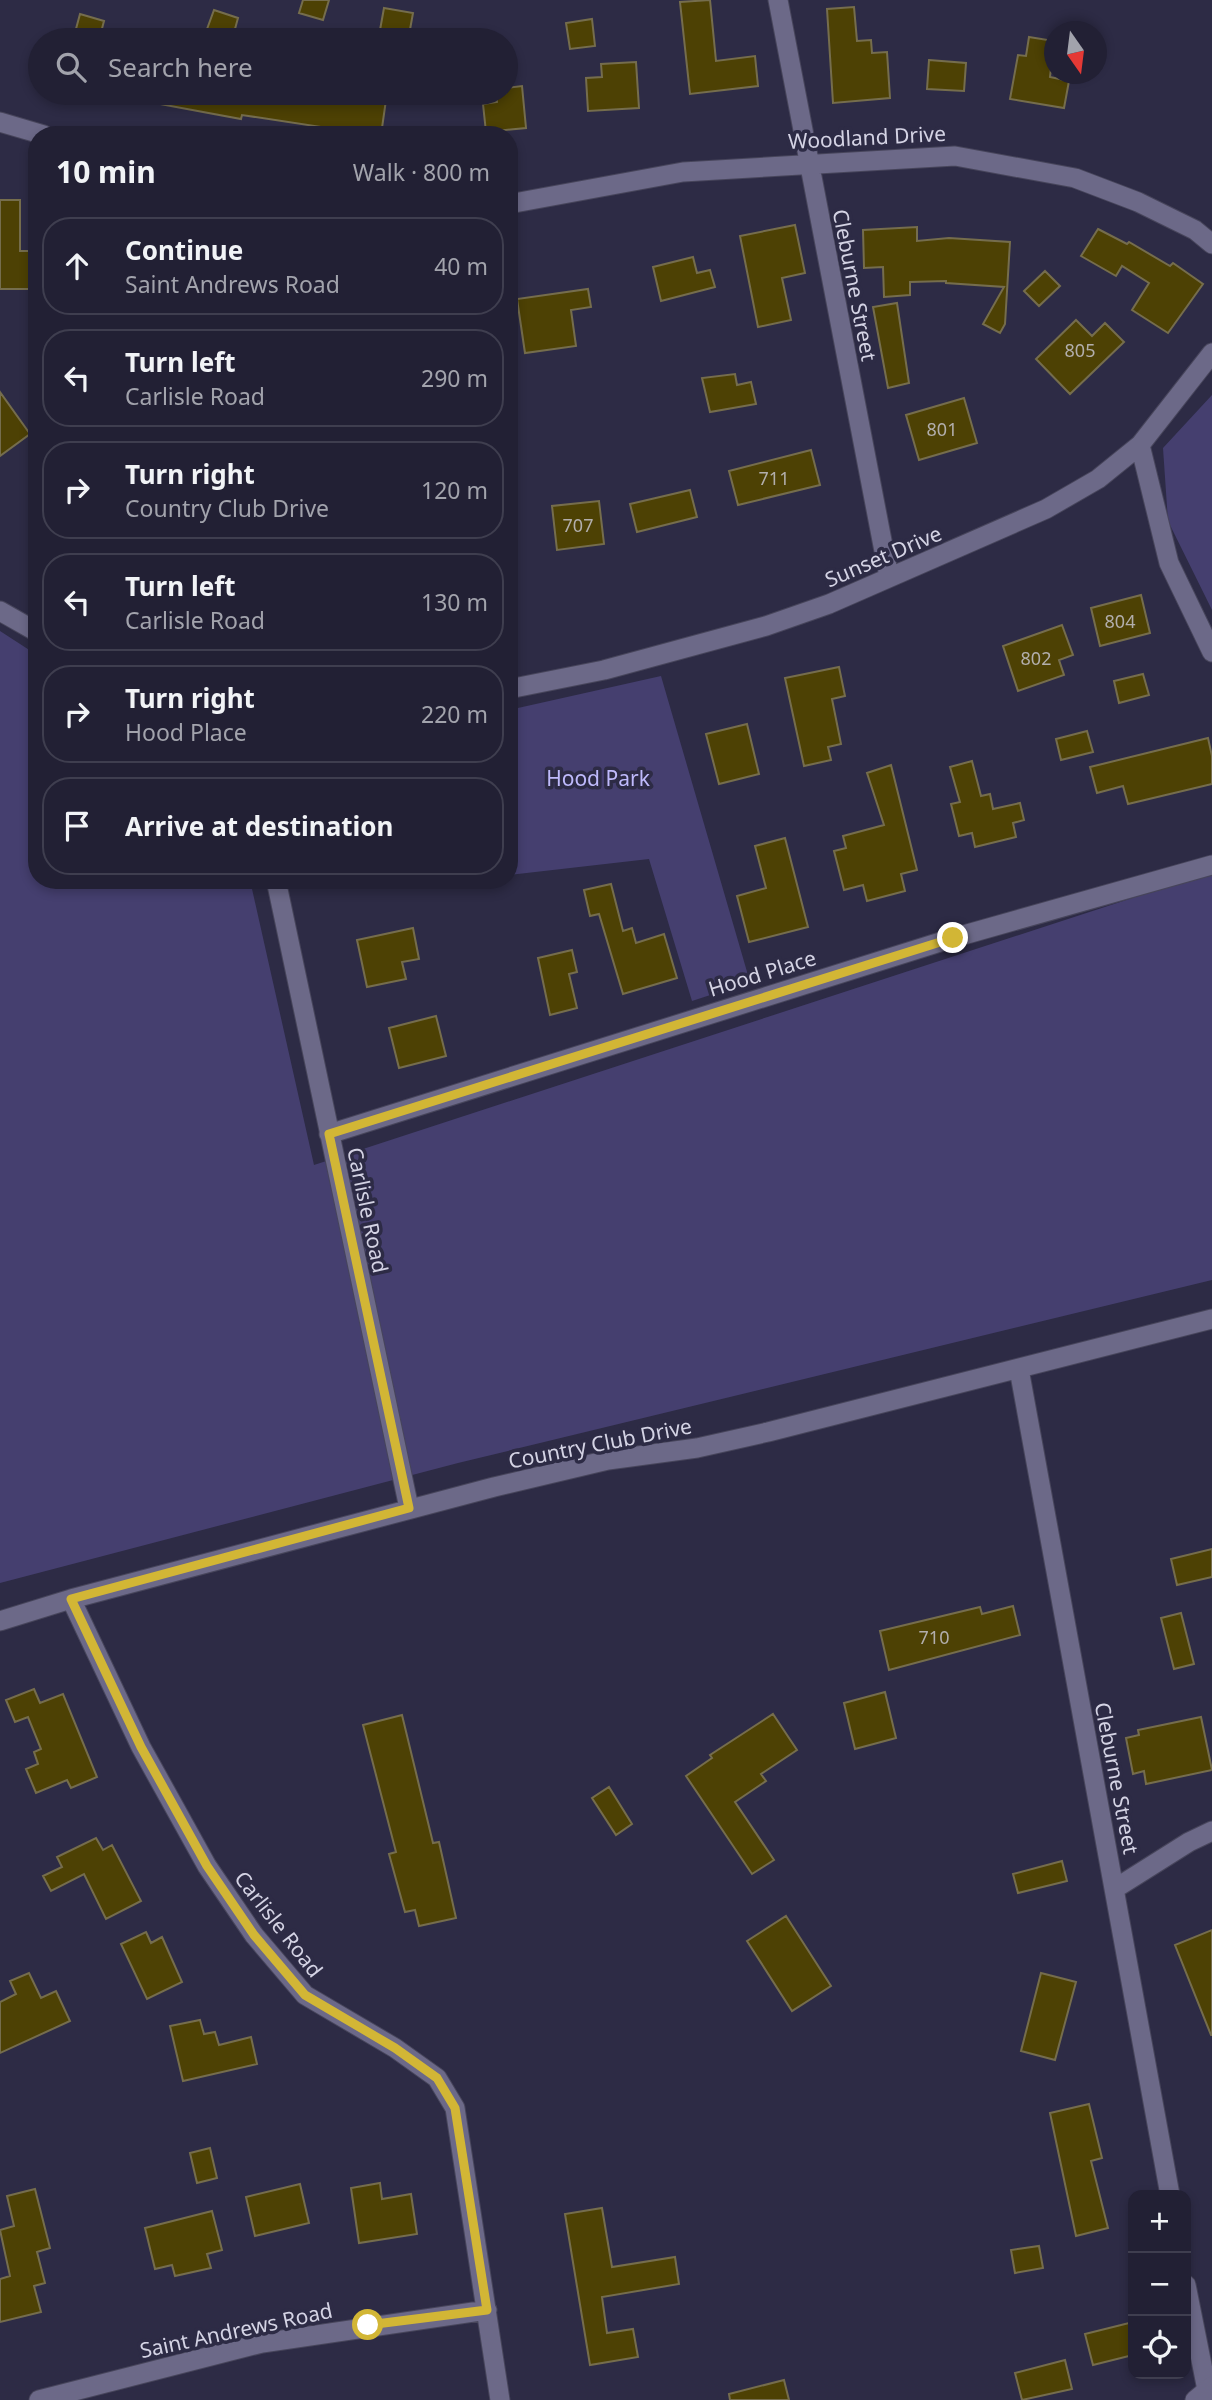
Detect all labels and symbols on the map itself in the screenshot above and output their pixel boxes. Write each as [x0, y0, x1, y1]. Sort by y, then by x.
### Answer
north arrow [1044, 21, 1107, 84]
street label: Woodland Drive [787, 119, 947, 155]
street label: Cleburne Street [827, 207, 884, 364]
house number: 805 [1065, 338, 1095, 362]
house number: 801 [927, 417, 957, 441]
house number: 711 [759, 466, 789, 490]
house number: 707 [563, 513, 593, 537]
street label: Sunset Drive [820, 519, 946, 593]
house number: 804 [1105, 609, 1135, 633]
house number: 802 [1021, 646, 1051, 670]
park label: Hood Park [546, 764, 651, 792]
route end [937, 922, 968, 953]
street label: Hood Place [705, 943, 819, 1003]
street label: Carlisle Road [341, 1145, 395, 1275]
street label: Country Club Drive [506, 1411, 694, 1475]
house number: 710 [919, 1625, 949, 1649]
street label: Cleburne Street [1089, 1700, 1146, 1857]
street label: Carlisle Road [229, 1865, 329, 1983]
street label: Saint Andrews Road [137, 2296, 335, 2364]
route start [352, 2309, 383, 2340]

